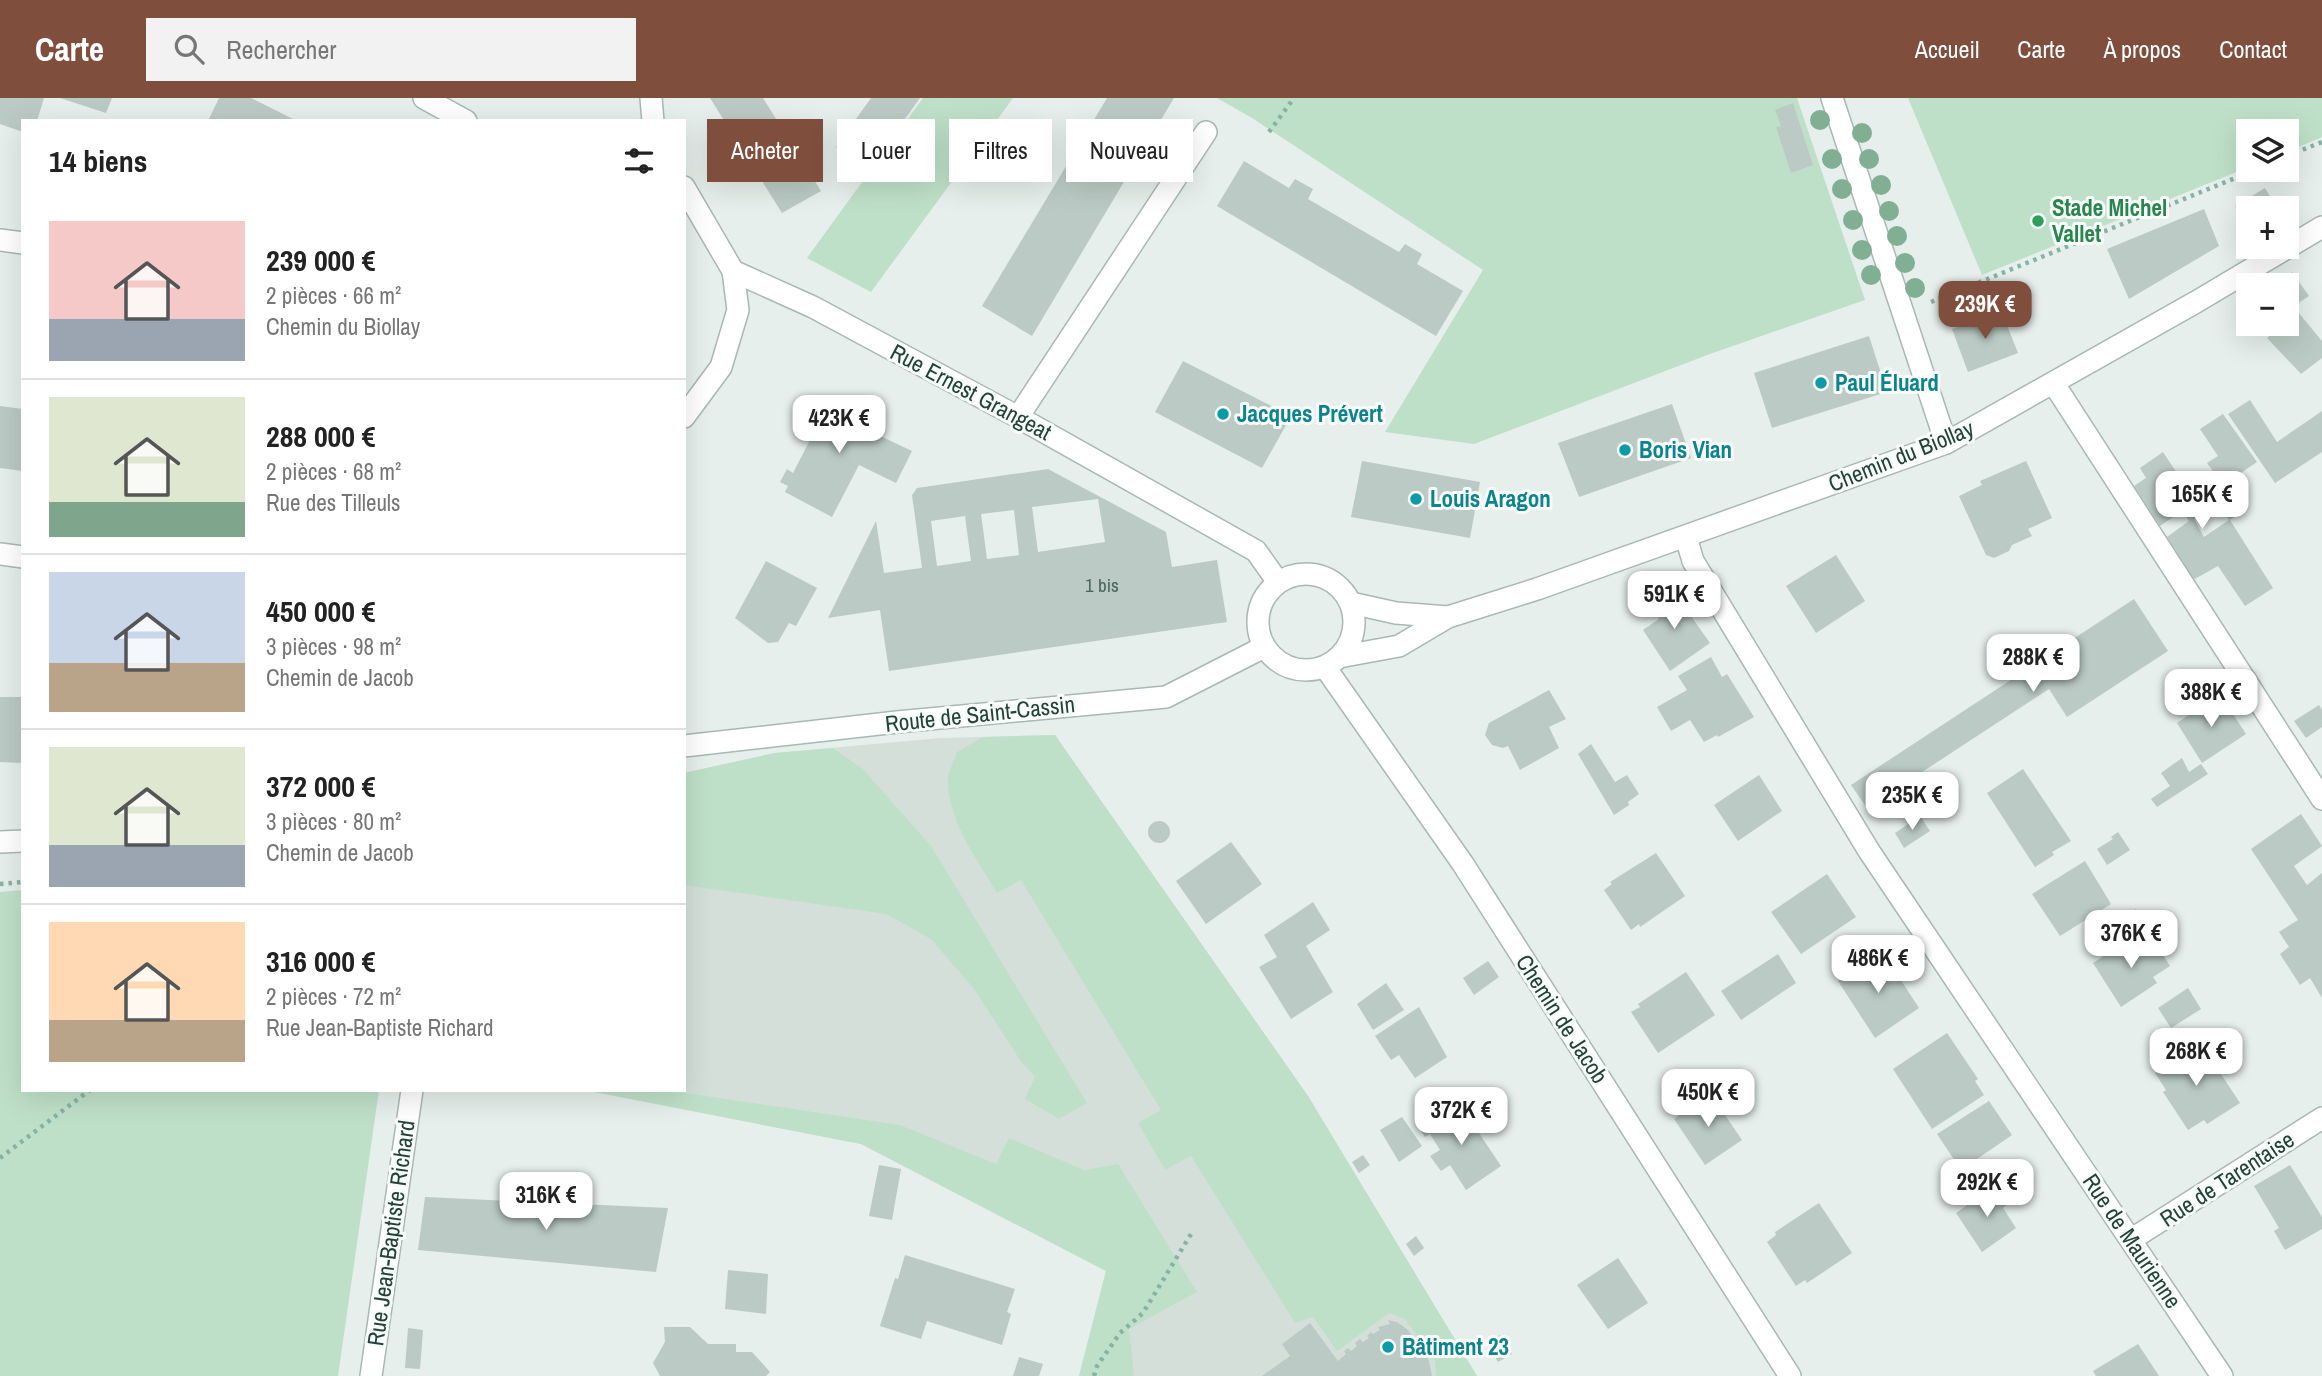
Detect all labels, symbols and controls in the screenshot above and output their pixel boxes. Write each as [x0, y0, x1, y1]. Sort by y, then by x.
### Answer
search box [146, 18, 636, 81]
text: Carte [35, 27, 104, 71]
icon: search [170, 30, 208, 68]
text: Rechercher [226, 32, 336, 67]
text: Accueil [1915, 33, 1979, 65]
text: Carte [2017, 33, 2065, 65]
text: À propos [2103, 33, 2181, 65]
text: Contact [2219, 33, 2287, 65]
chip: Acheter [707, 119, 823, 182]
chip: Louer [837, 119, 935, 182]
chip: Filtres [949, 119, 1052, 182]
chip: Nouveau [1066, 119, 1193, 182]
map controls [2236, 119, 2299, 336]
button: layers [2236, 119, 2299, 182]
text: 14 biens [49, 141, 147, 181]
icon: filters [620, 142, 658, 180]
place label: Stade Michel Vallet [2052, 192, 2167, 249]
button: + [2236, 196, 2299, 259]
marker: Stade Michel Vallet [2030, 213, 2046, 229]
text: 239 000 € [266, 240, 375, 280]
icon: home [105, 249, 189, 333]
button: − [2236, 273, 2299, 336]
text: 2 pièces · 66 m² [266, 280, 401, 311]
pin: 239K € [1928, 282, 2042, 341]
text: 239K € [1955, 288, 2015, 319]
text: Chemin du Biollay [266, 311, 420, 342]
street label: Rue Ernest Grangeat [885, 336, 1057, 447]
place label: Paul Éluard [1835, 367, 1939, 398]
marker: Paul Éluard [1813, 375, 1829, 391]
pin: 423K € [782, 396, 896, 455]
place label: Jacques Prévert [1237, 398, 1383, 429]
text: 423K € [809, 402, 869, 433]
marker: Jacques Prévert [1215, 406, 1231, 422]
street label: Chemin du Biollay [1824, 412, 1979, 499]
text: 288 000 € [266, 416, 375, 456]
icon: home [105, 425, 189, 509]
place label: Boris Vian [1639, 434, 1732, 465]
marker: Boris Vian [1617, 442, 1633, 458]
text: 2 pièces · 68 m² [266, 456, 401, 487]
pin: 165K € [2145, 472, 2259, 531]
text: 165K € [2172, 478, 2232, 509]
place label: Louis Aragon [1430, 483, 1551, 514]
text: Rue des Tilleuls [266, 487, 400, 518]
marker: Louis Aragon [1408, 491, 1424, 507]
house number: 1 bis [1085, 572, 1119, 598]
pin: 591K € [1617, 572, 1731, 631]
text: 591K € [1644, 578, 1704, 609]
text: 450 000 € [266, 591, 375, 631]
icon: home [105, 600, 189, 684]
text: 3 pièces · 98 m² [266, 631, 401, 662]
pin: 288K € [1976, 634, 2090, 694]
text: 288K € [2003, 641, 2063, 672]
text: Chemin de Jacob [266, 662, 414, 693]
pin: 388K € [2154, 670, 2268, 729]
text: 388K € [2181, 676, 2241, 707]
street label: Route de Saint-Cassin [883, 688, 1076, 739]
text: 372 000 € [266, 766, 375, 806]
pin: 235K € [1855, 772, 1969, 832]
icon: home [105, 775, 189, 859]
text: 235K € [1882, 779, 1942, 810]
text: 3 pièces · 80 m² [266, 806, 401, 837]
text: Chemin de Jacob [266, 837, 414, 868]
pin: 376K € [2074, 910, 2188, 970]
text: 376K € [2101, 917, 2161, 948]
pin: 486K € [1821, 936, 1935, 995]
text: 316 000 € [266, 941, 375, 981]
text: 486K € [1848, 942, 1908, 973]
street label: Chemin de Jacob [1509, 948, 1616, 1089]
icon: home [105, 950, 189, 1034]
text: 2 pièces · 72 m² [266, 981, 401, 1012]
text: Rue Jean-Baptiste Richard [266, 1012, 494, 1043]
pin: 268K € [2139, 1028, 2253, 1088]
text: 268K € [2166, 1035, 2226, 1066]
pin: 450K € [1651, 1070, 1765, 1129]
text: 450K € [1678, 1076, 1738, 1107]
pin: 372K € [1404, 1088, 1518, 1147]
text: 372K € [1431, 1094, 1491, 1125]
street label: Rue Jean-Baptiste Richard [359, 1118, 422, 1348]
street label: Rue de Tarentaise [2154, 1124, 2300, 1234]
pin: 292K € [1930, 1160, 2044, 1219]
text: 292K € [1957, 1166, 2017, 1197]
street label: Rue de Maurienne [2076, 1167, 2189, 1314]
pin: 316K € [489, 1172, 603, 1232]
text: 316K € [516, 1179, 576, 1210]
place label: Bâtiment 23 [1402, 1331, 1509, 1362]
marker: Bâtiment 23 [1380, 1339, 1396, 1355]

